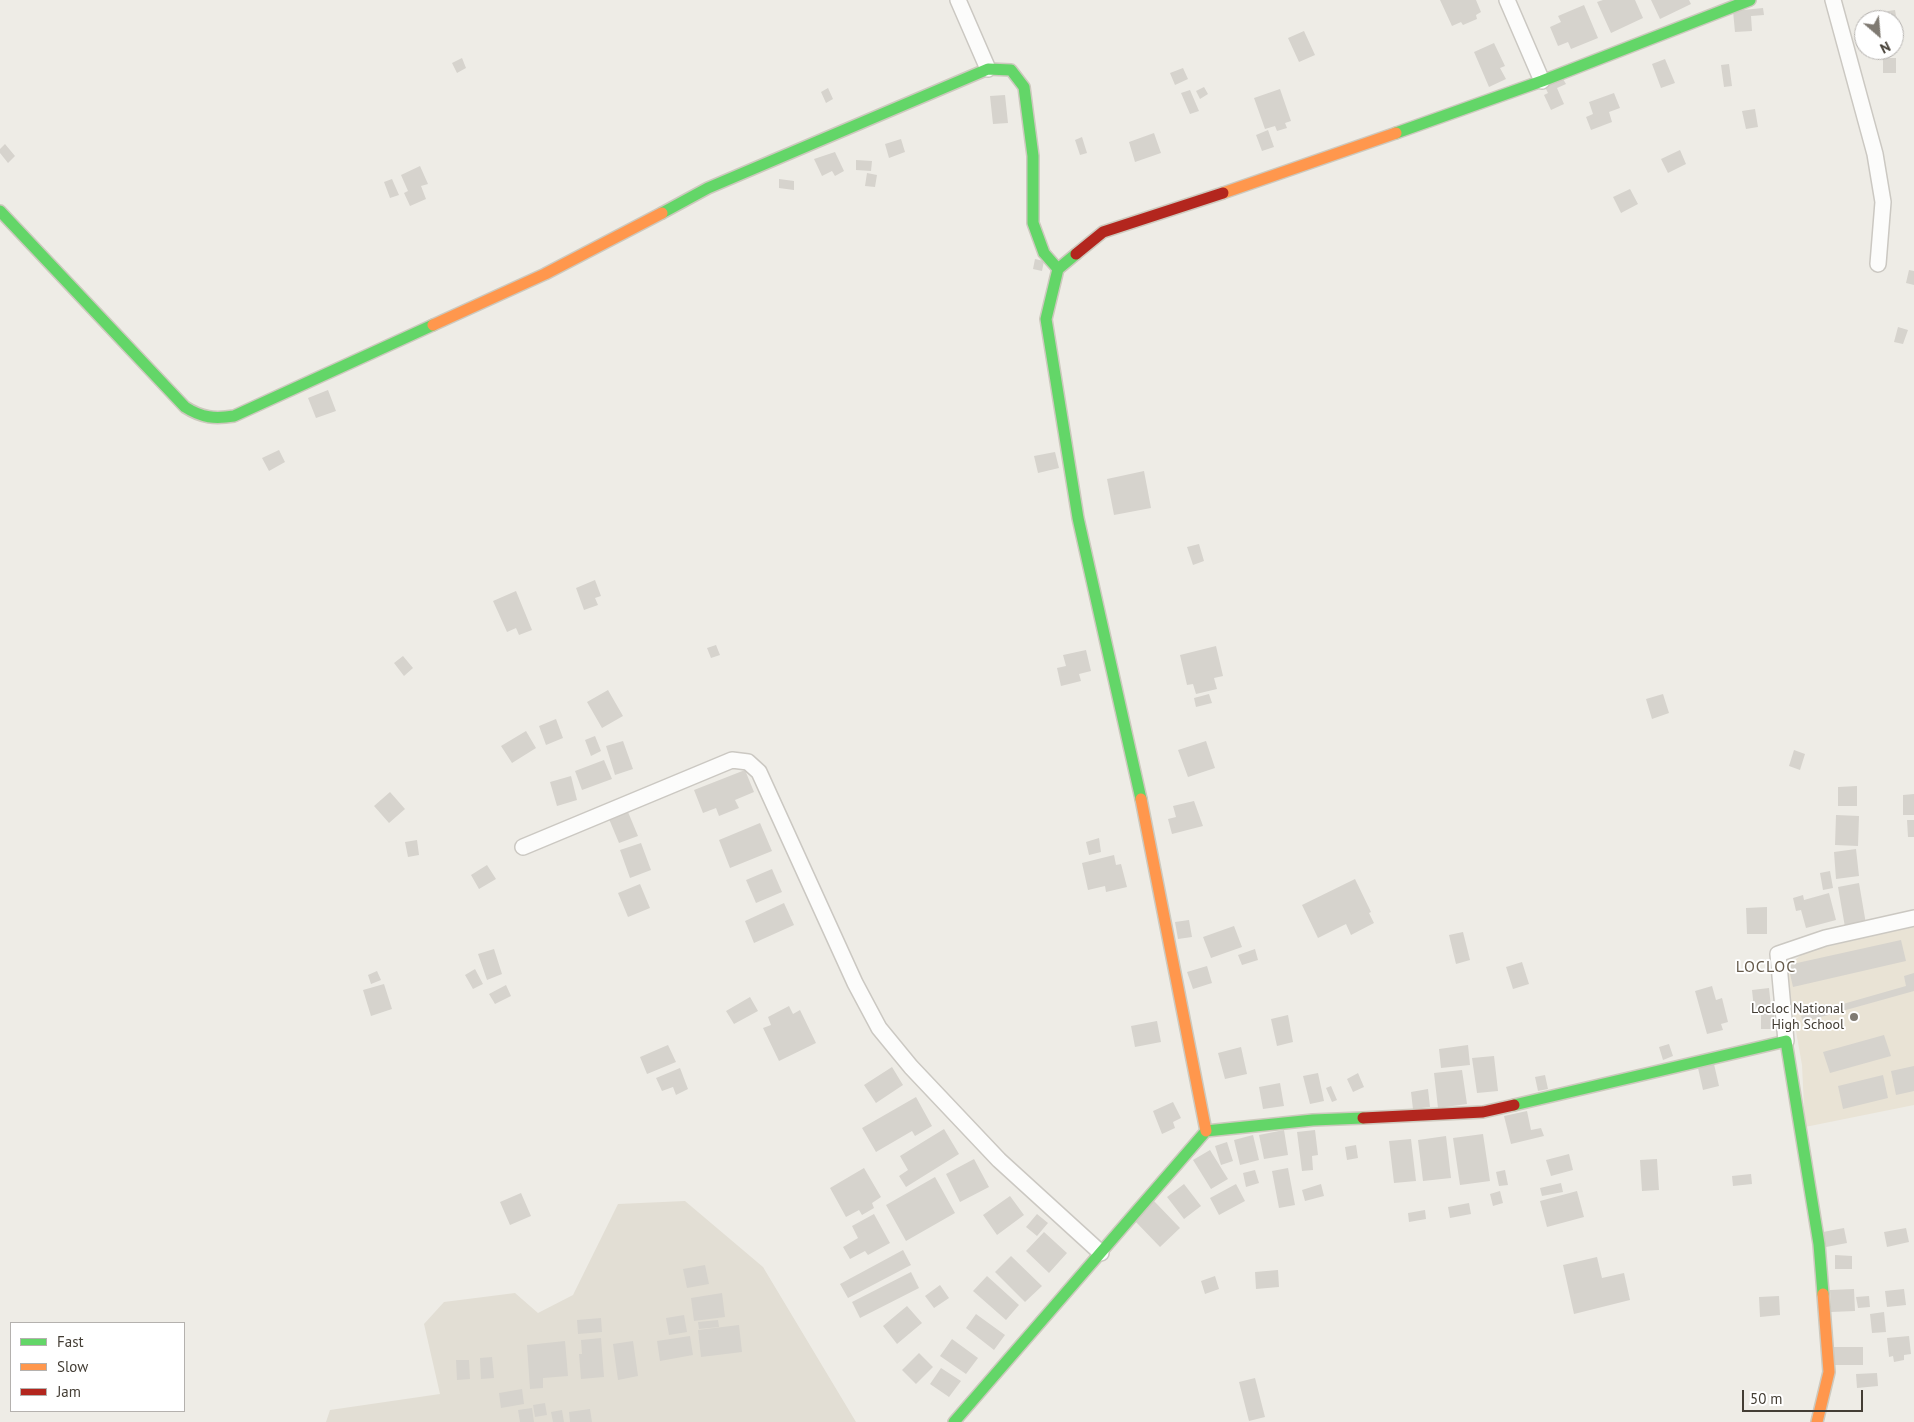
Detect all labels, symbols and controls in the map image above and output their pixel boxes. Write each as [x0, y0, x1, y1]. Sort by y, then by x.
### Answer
north arrow [1854, 10, 1904, 60]
text: N [1877, 37, 1894, 58]
district label: LOCLOC [1735, 957, 1797, 977]
place label: Locloc National High School [1751, 1001, 1844, 1034]
marker: Locloc National High School [1848, 1011, 1860, 1023]
legend [10, 1322, 185, 1412]
text: Fast [57, 1332, 84, 1351]
text: Slow [57, 1357, 88, 1376]
scale bar [1744, 1380, 1865, 1412]
text: Jam [57, 1382, 81, 1401]
text: 50 m [1750, 1389, 1783, 1408]

